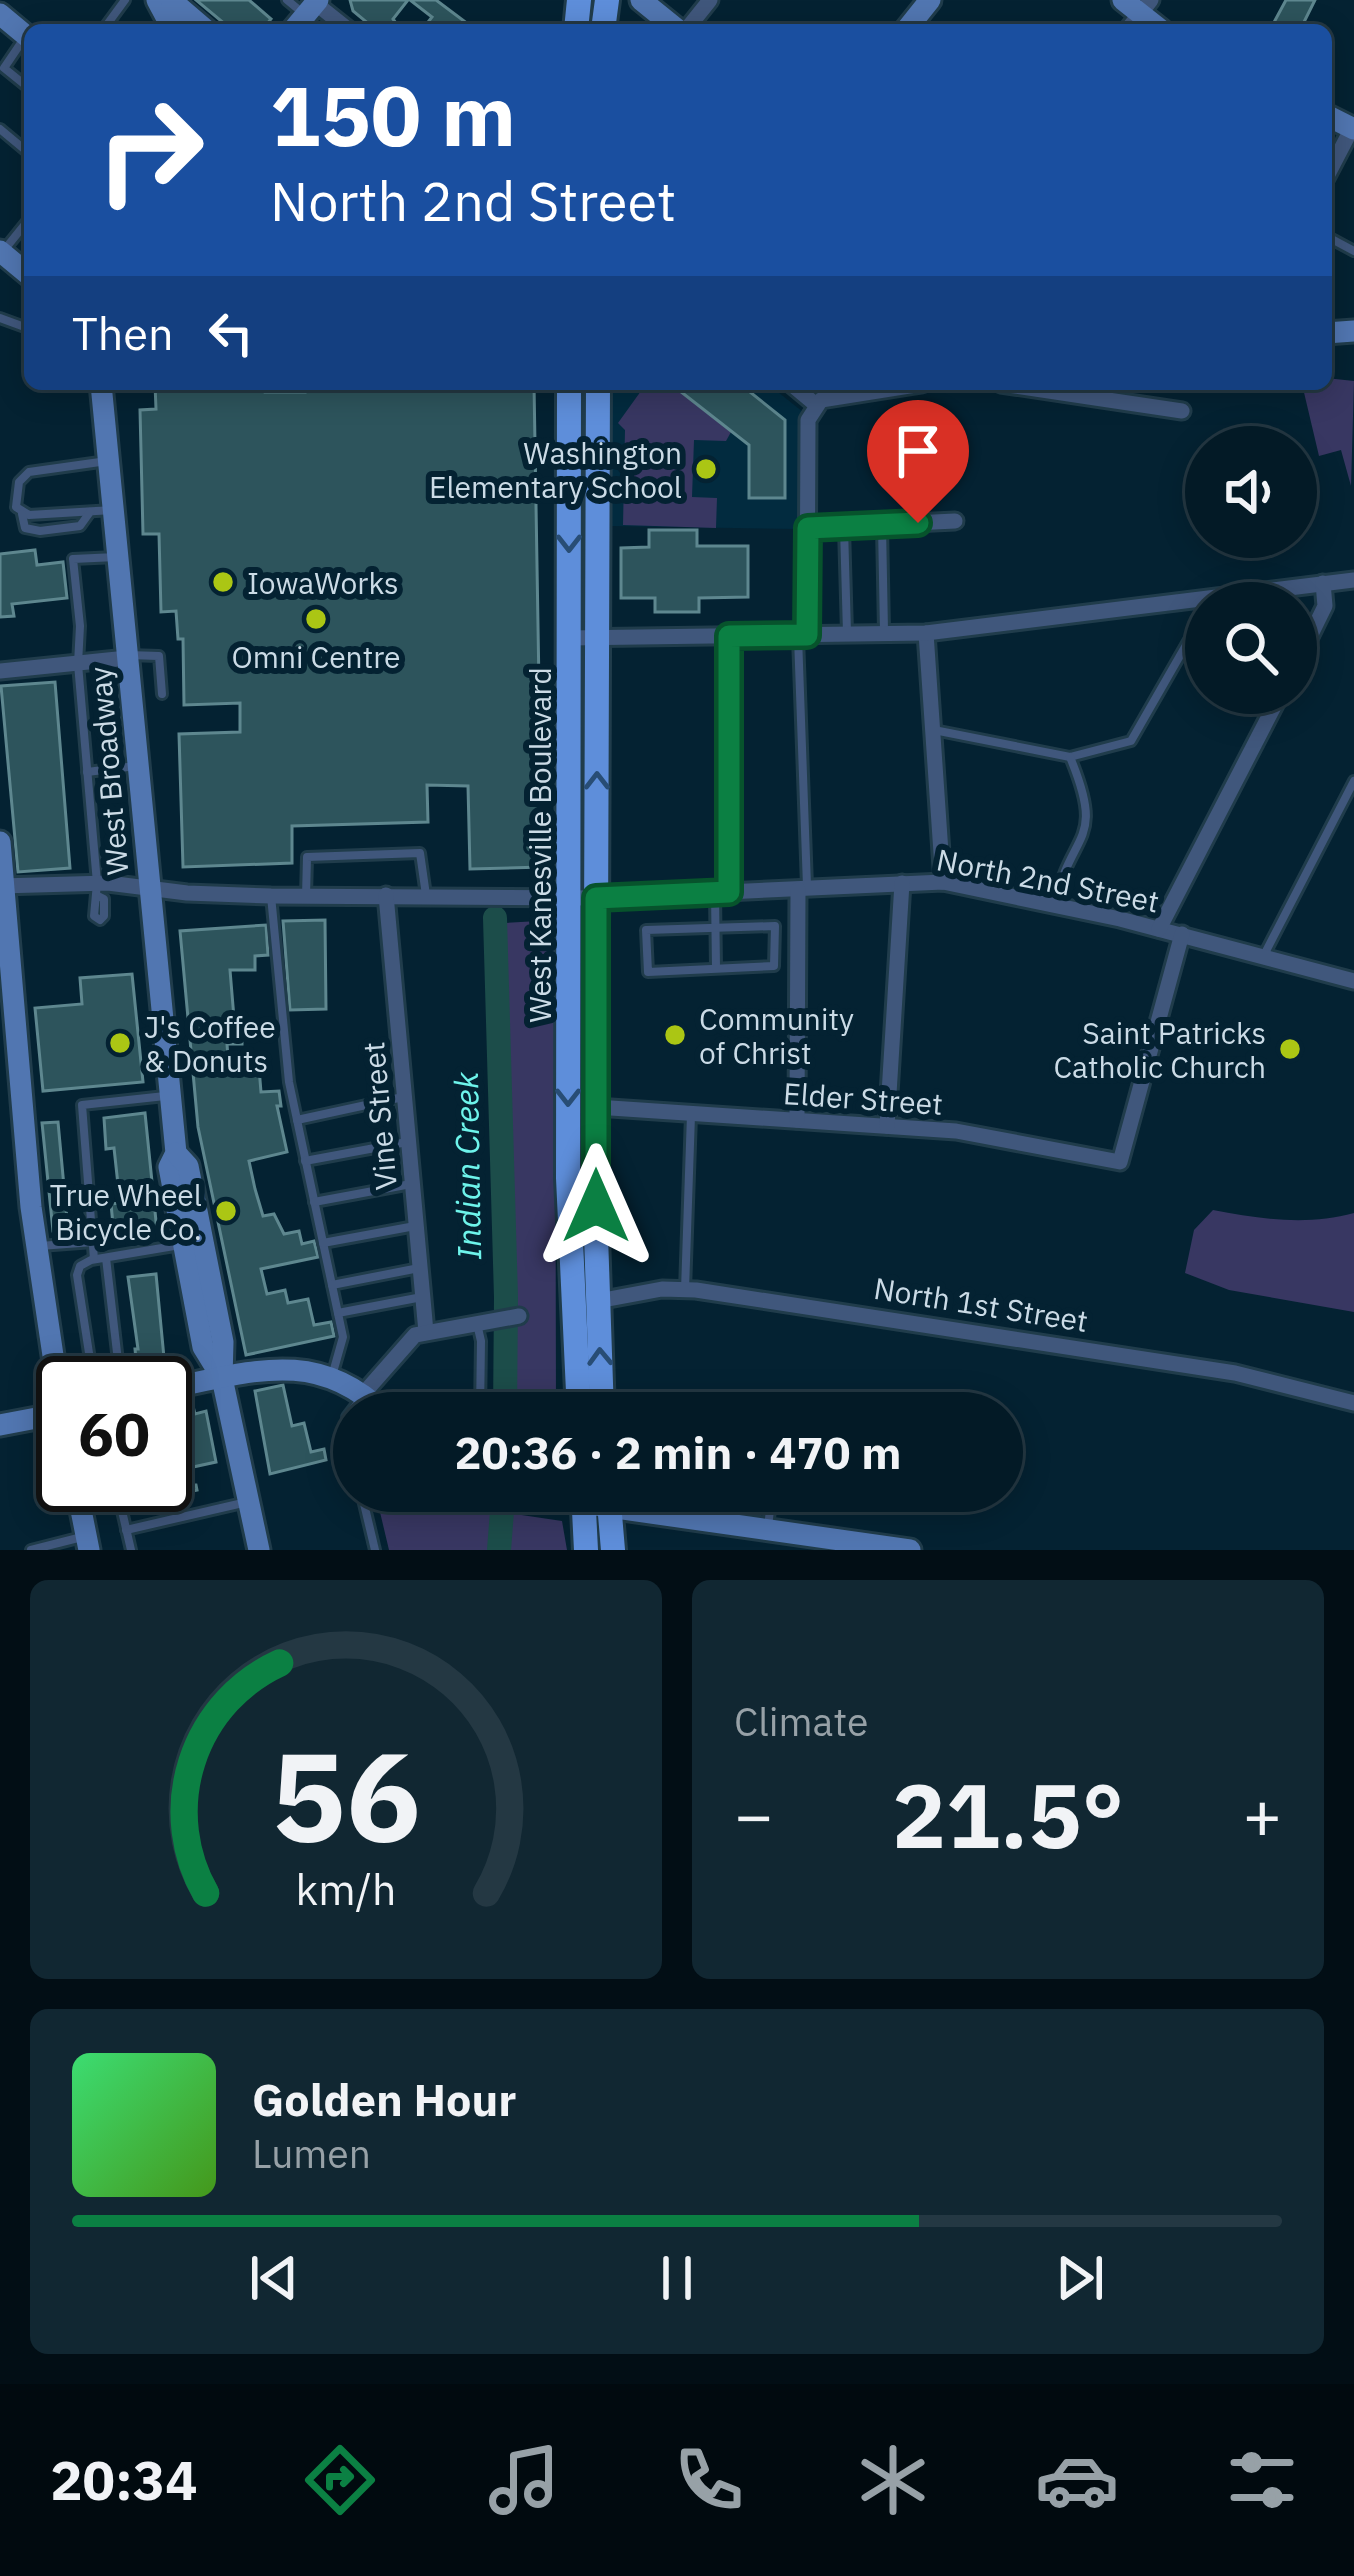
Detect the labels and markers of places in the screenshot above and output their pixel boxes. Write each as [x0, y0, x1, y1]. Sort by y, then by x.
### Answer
pin [867, 400, 969, 523]
place label: Washington Elementary School [429, 433, 682, 506]
marker: Washington Elementary School [693, 456, 719, 482]
place label: IowaWorks [247, 563, 399, 602]
marker: IowaWorks [210, 569, 236, 595]
marker: Omni Centre [303, 606, 329, 632]
place label: Omni Centre [231, 637, 401, 676]
place label: Community of Christ [699, 999, 854, 1072]
place label: J's Coffee & Donuts [144, 1007, 276, 1080]
place label: Saint Patricks Catholic Church [1053, 1013, 1266, 1086]
marker: Community of Christ [662, 1022, 688, 1048]
marker: J's Coffee & Donuts [107, 1030, 133, 1056]
marker: Saint Patricks Catholic Church [1277, 1036, 1303, 1062]
place label: True Wheel Bicycle Co. [50, 1175, 202, 1248]
marker: True Wheel Bicycle Co. [213, 1198, 239, 1224]

